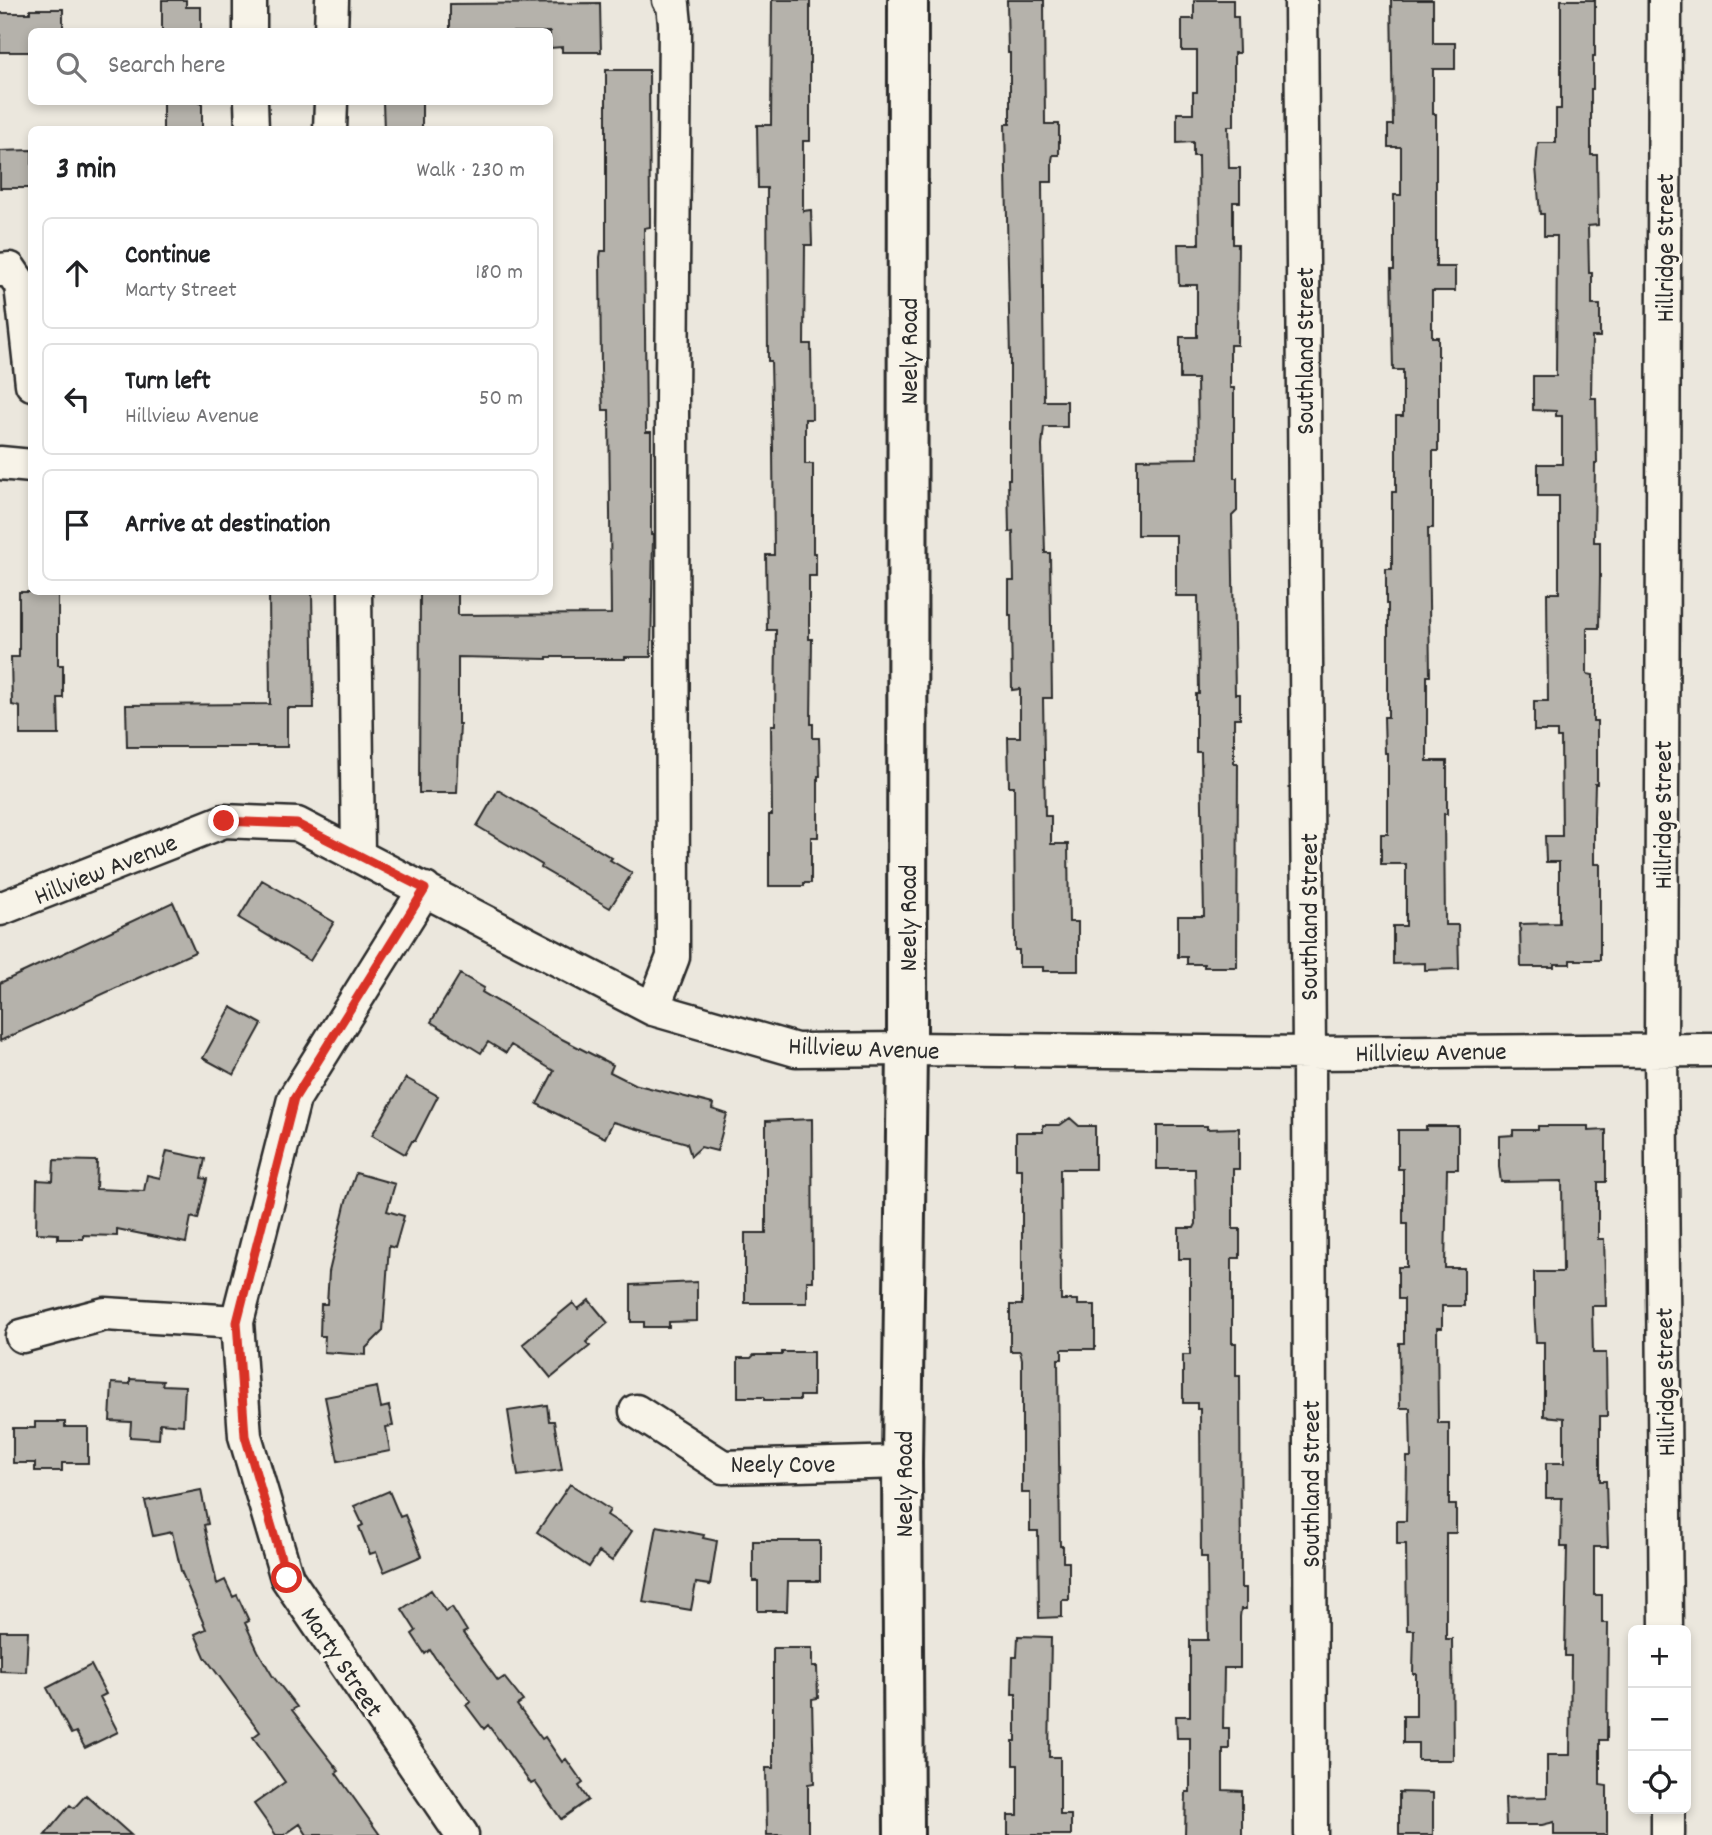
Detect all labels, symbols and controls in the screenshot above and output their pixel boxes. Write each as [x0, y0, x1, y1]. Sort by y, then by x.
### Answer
search box [28, 28, 553, 105]
icon: search [52, 48, 90, 86]
text: Search here [108, 48, 226, 85]
text: 3 min [56, 150, 116, 193]
text: Walk · 230 m [416, 155, 525, 188]
street label: Hillridge Street [1649, 173, 1686, 323]
text: Continue [125, 238, 210, 275]
icon: ahead [58, 254, 96, 292]
text: 180 m [475, 257, 523, 290]
street label: Southland Street [1289, 267, 1326, 435]
text: Marty Street [125, 275, 237, 308]
street label: Neely Road [893, 297, 930, 405]
text: Turn left [125, 364, 211, 401]
icon: left [58, 380, 96, 418]
text: 50 m [479, 383, 523, 416]
text: Hillview Avenue [125, 401, 259, 434]
icon: arrive [58, 506, 96, 544]
text: Arrive at destination [125, 507, 330, 544]
street label: Hillridge Street [1647, 740, 1684, 890]
route end [208, 805, 239, 836]
street label: Hillview Avenue [29, 826, 183, 917]
street label: Southland Street [1293, 833, 1330, 1001]
street label: Neely Road [892, 864, 929, 972]
street label: Hillview Avenue [788, 1029, 940, 1072]
street label: Hillview Avenue [1355, 1035, 1507, 1074]
street label: Hillridge Street [1648, 1307, 1687, 1457]
street label: Southland Street [1295, 1400, 1332, 1568]
street label: Neely Road [888, 1430, 925, 1538]
street label: Neely Cove [730, 1448, 836, 1485]
route start [271, 1562, 302, 1593]
street label: Marty Street [289, 1600, 391, 1726]
map controls [1628, 1625, 1691, 1814]
button: + [1628, 1625, 1691, 1688]
button: − [1628, 1688, 1691, 1751]
button: locate [1628, 1751, 1691, 1814]

